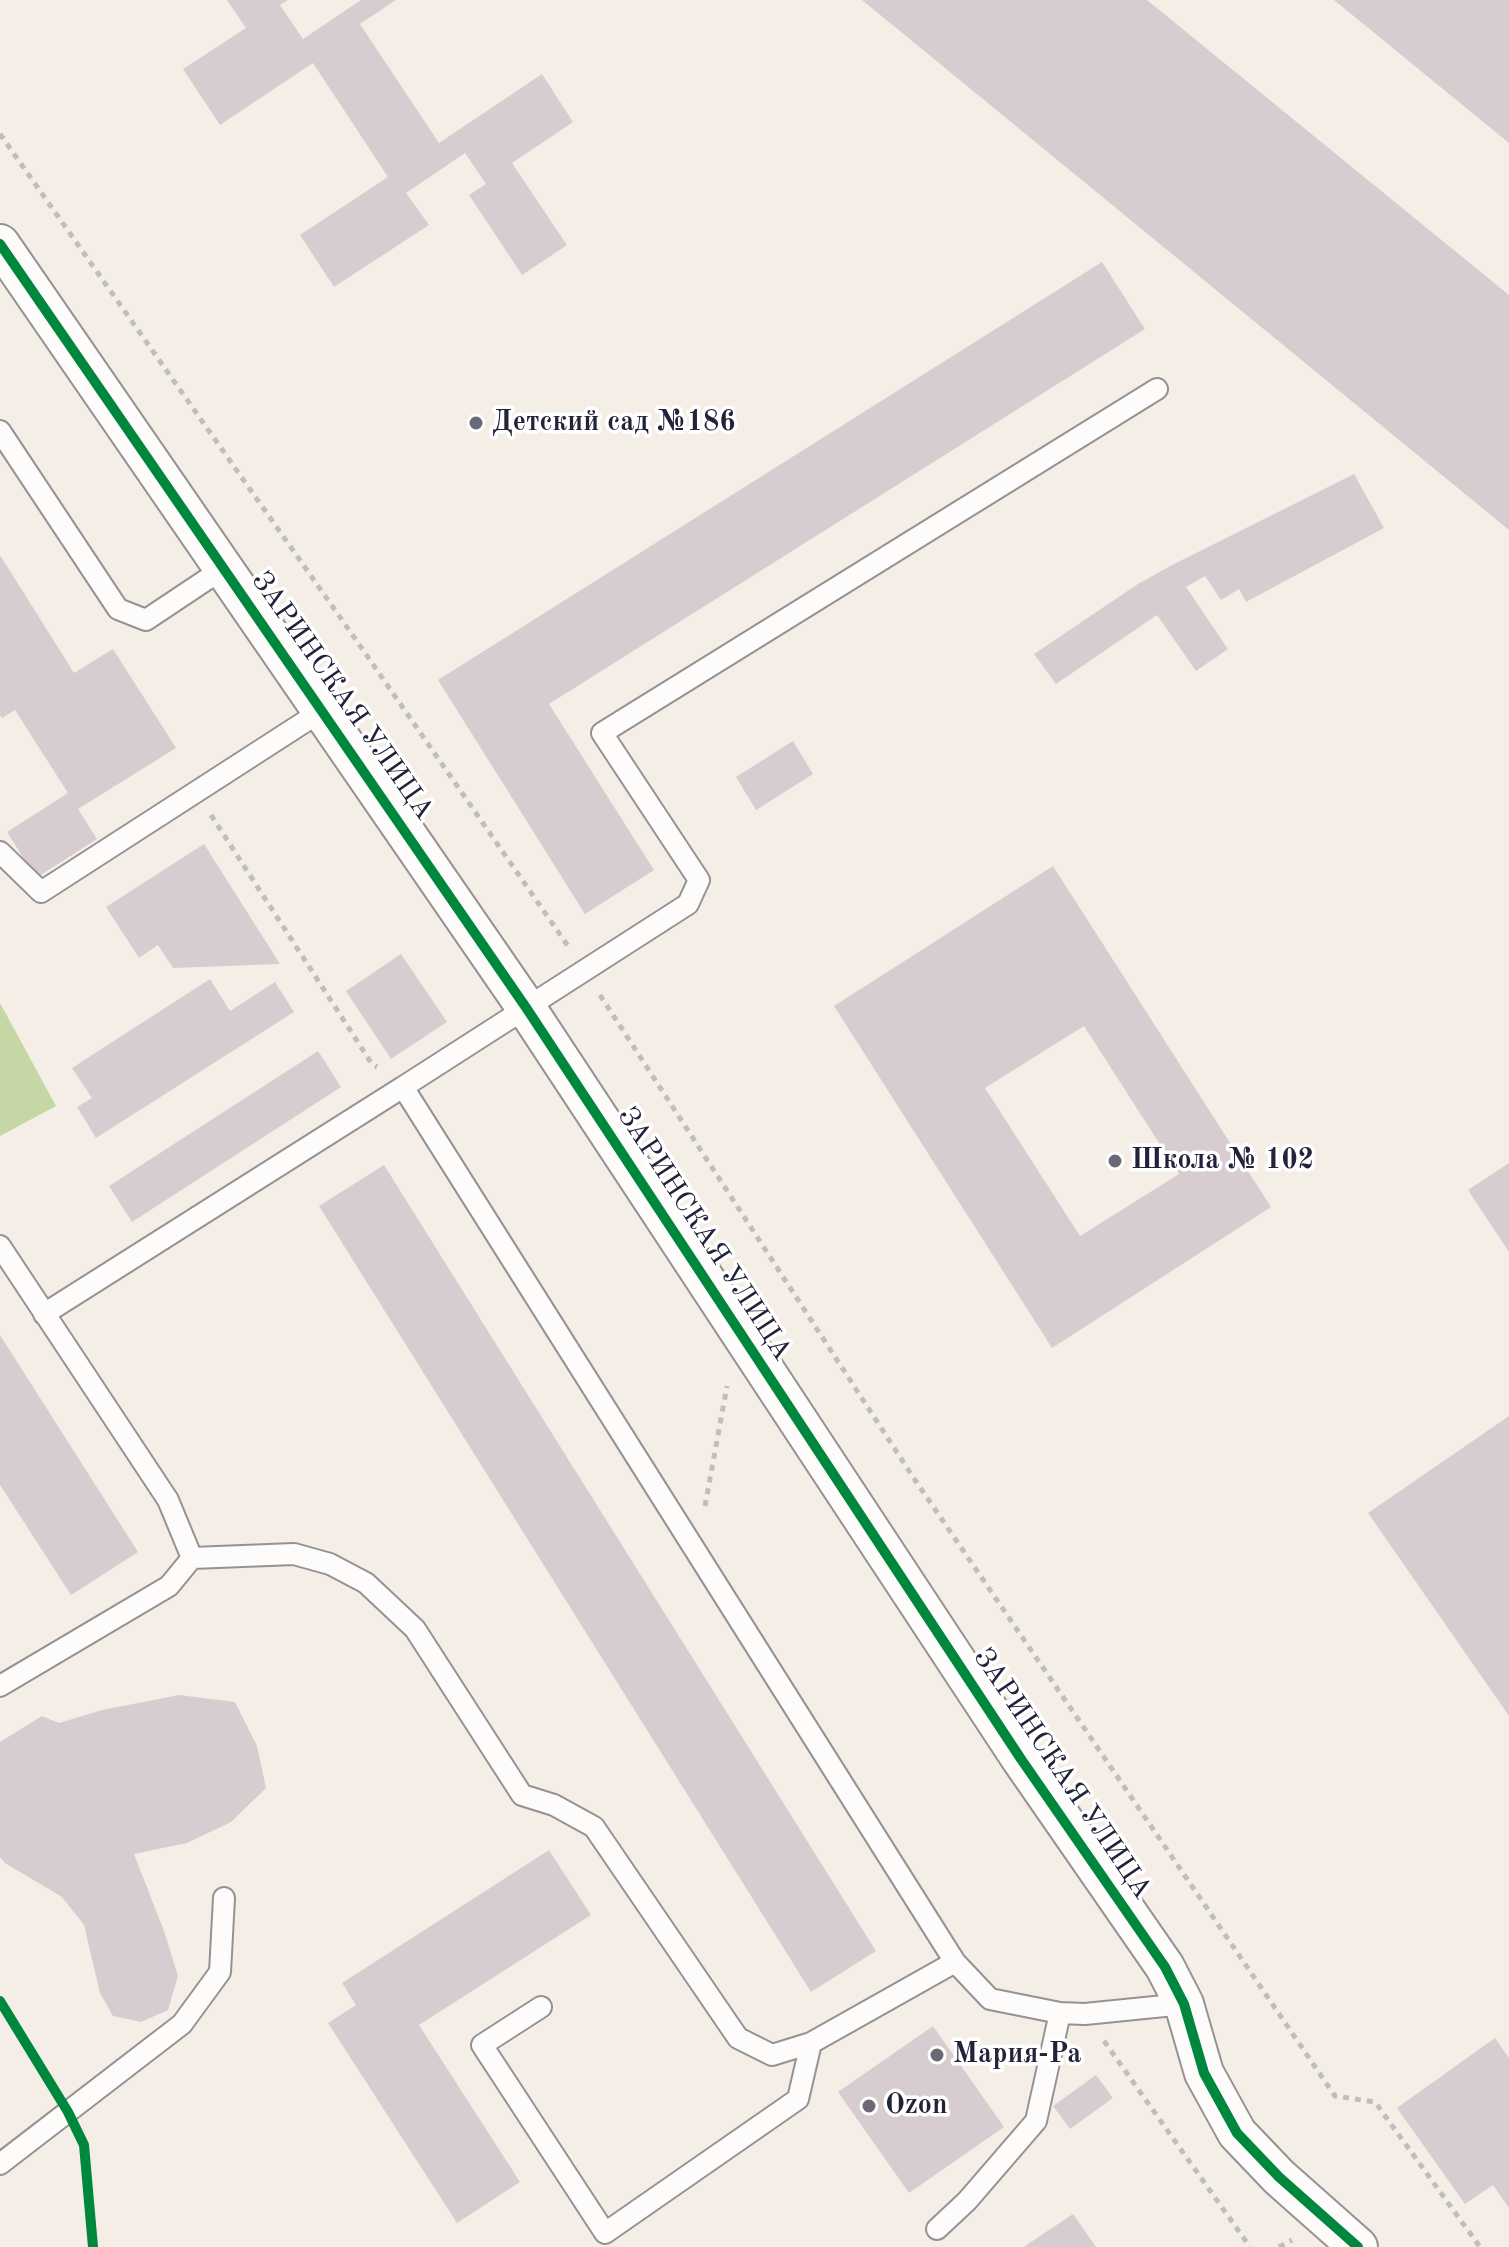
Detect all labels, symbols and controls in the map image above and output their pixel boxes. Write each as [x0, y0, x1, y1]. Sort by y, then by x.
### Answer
place label: Детский сад №186 [492, 406, 735, 440]
marker: Детский сад №186 [467, 414, 485, 432]
street label: ЗАРИНСКАЯ УЛИЦА [244, 565, 440, 827]
street label: ЗАРИНСКАЯ УЛИЦА [609, 1101, 799, 1367]
place label: Школа № 102 [1131, 1144, 1314, 1178]
marker: Школа № 102 [1106, 1152, 1124, 1170]
street label: ЗАРИНСКАЯ УЛИЦА [966, 1642, 1158, 1906]
place label: Мария-Ра [953, 2038, 1082, 2072]
marker: Мария-Ра [928, 2046, 946, 2064]
place label: Ozon [885, 2089, 947, 2123]
marker: Ozon [860, 2097, 878, 2115]

